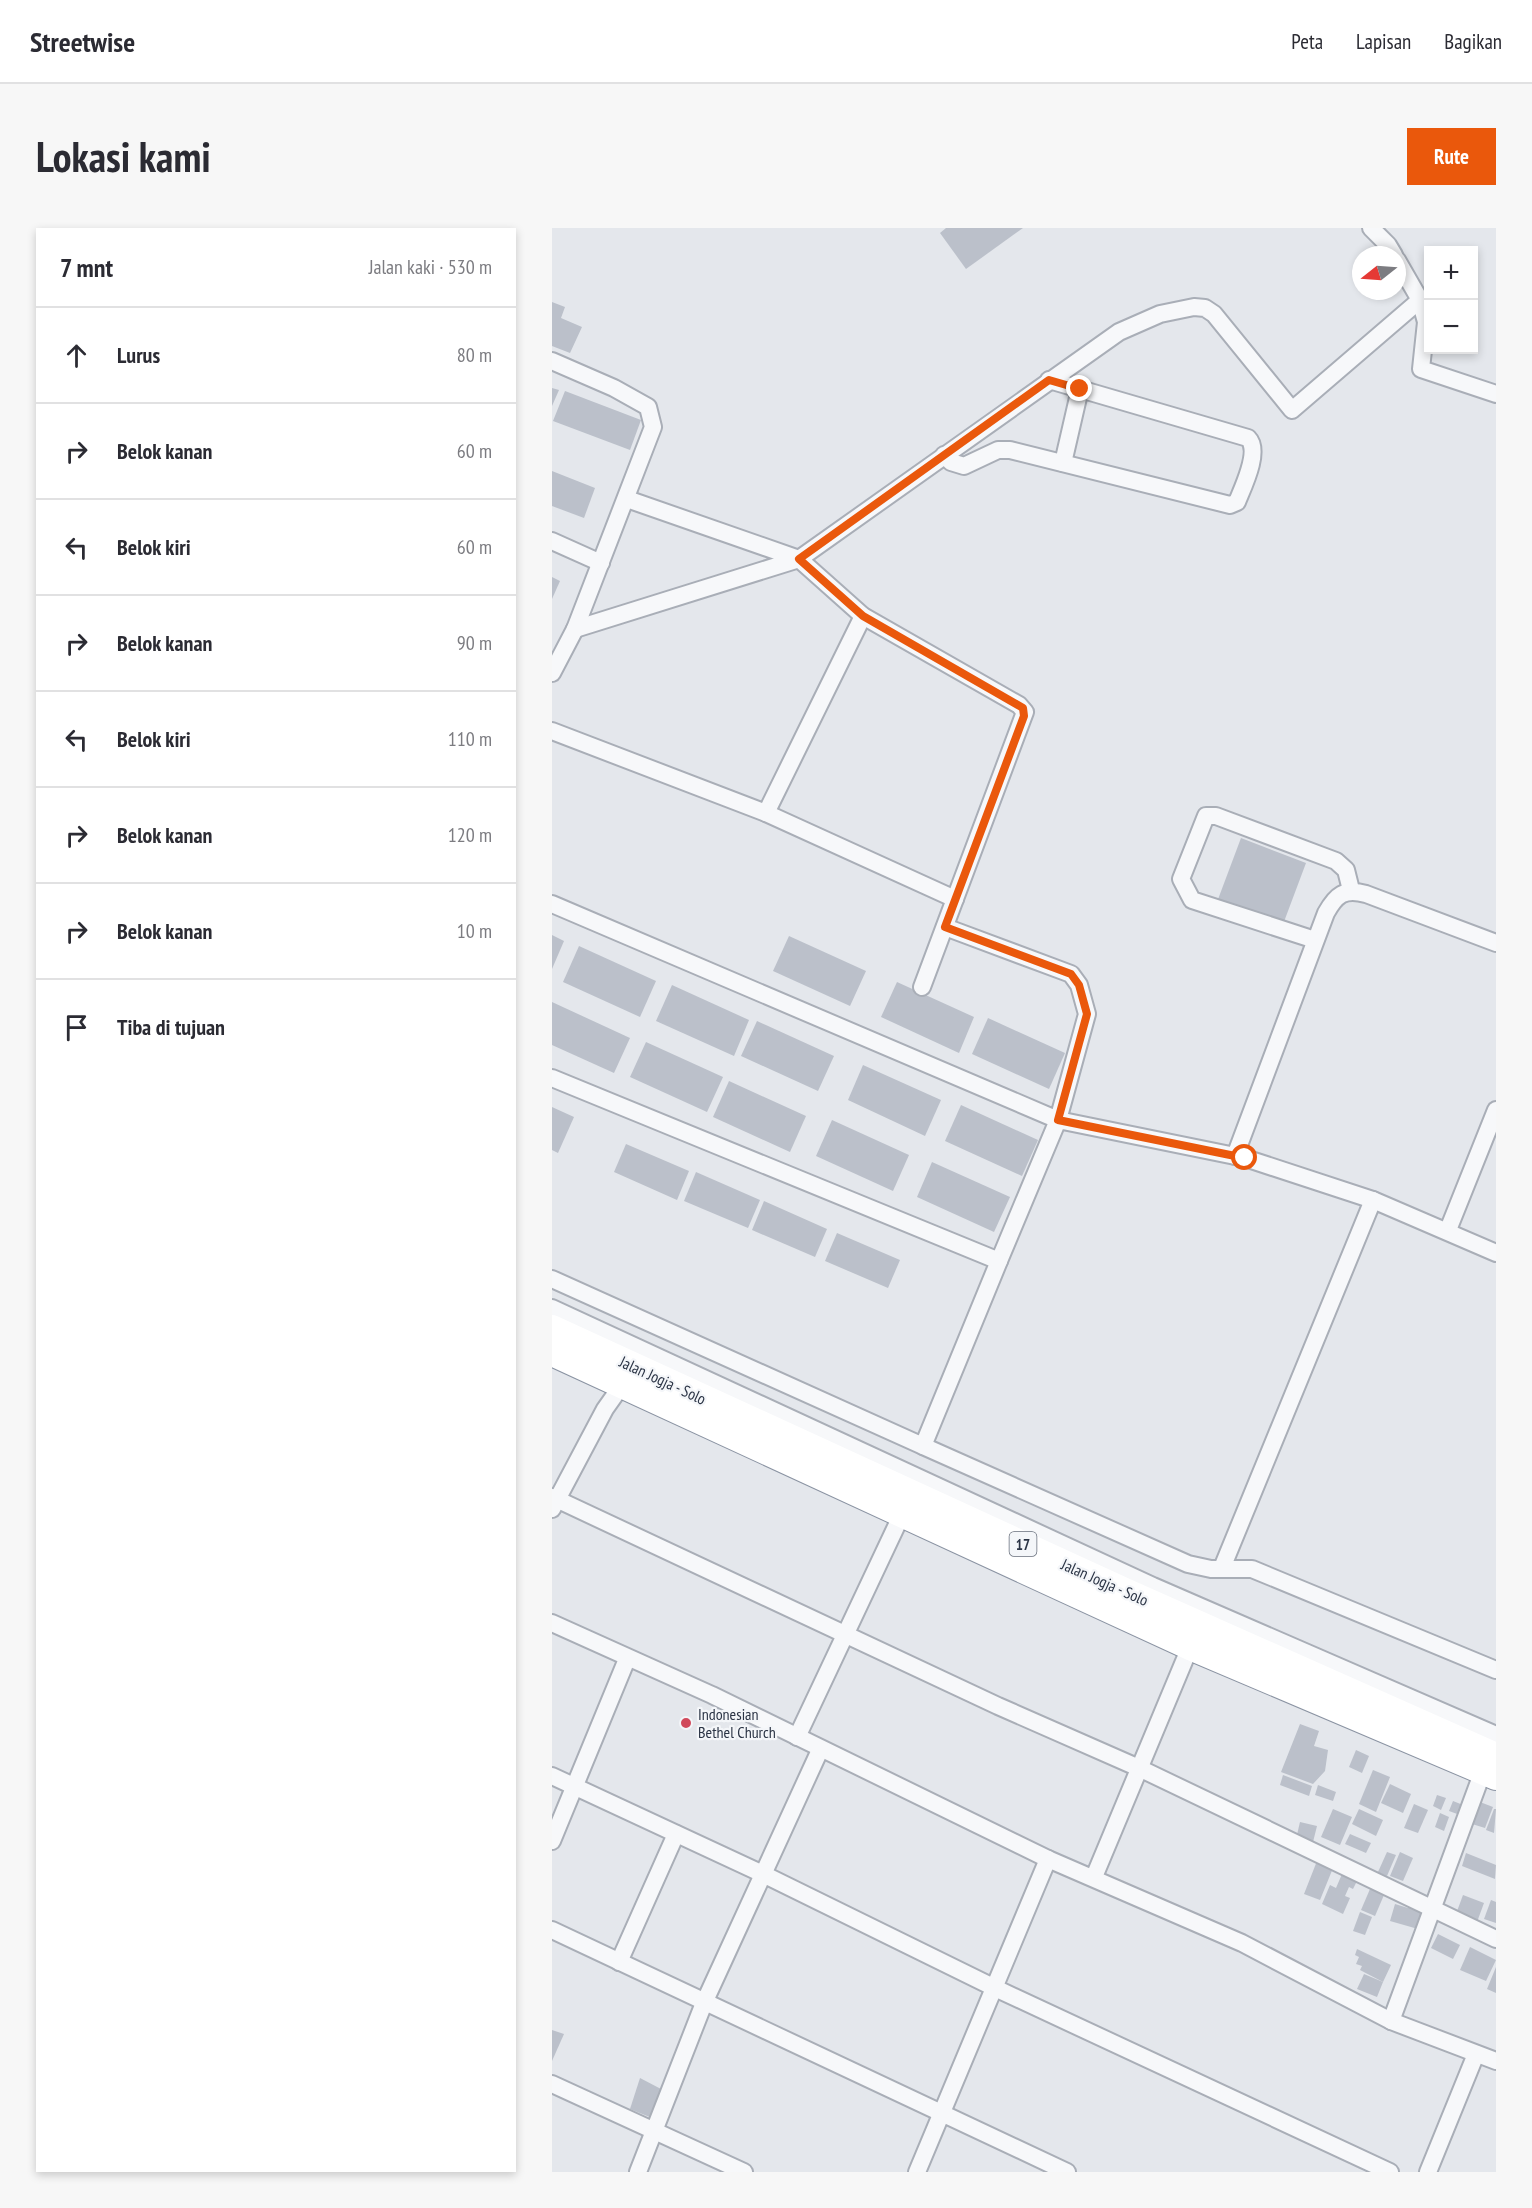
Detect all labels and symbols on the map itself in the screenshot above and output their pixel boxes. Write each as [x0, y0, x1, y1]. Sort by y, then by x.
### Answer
north arrow [1352, 246, 1406, 300]
route end [1066, 375, 1092, 401]
route start [1231, 1144, 1257, 1170]
street label: Jalan Jogja - Solo [616, 1351, 709, 1409]
road number: 17 [1010, 1532, 1036, 1556]
street label: Jalan Jogja - Solo [1058, 1554, 1152, 1610]
place label: Indonesian Bethel Church [698, 1704, 776, 1742]
marker: Indonesian Bethel Church [679, 1716, 693, 1730]

